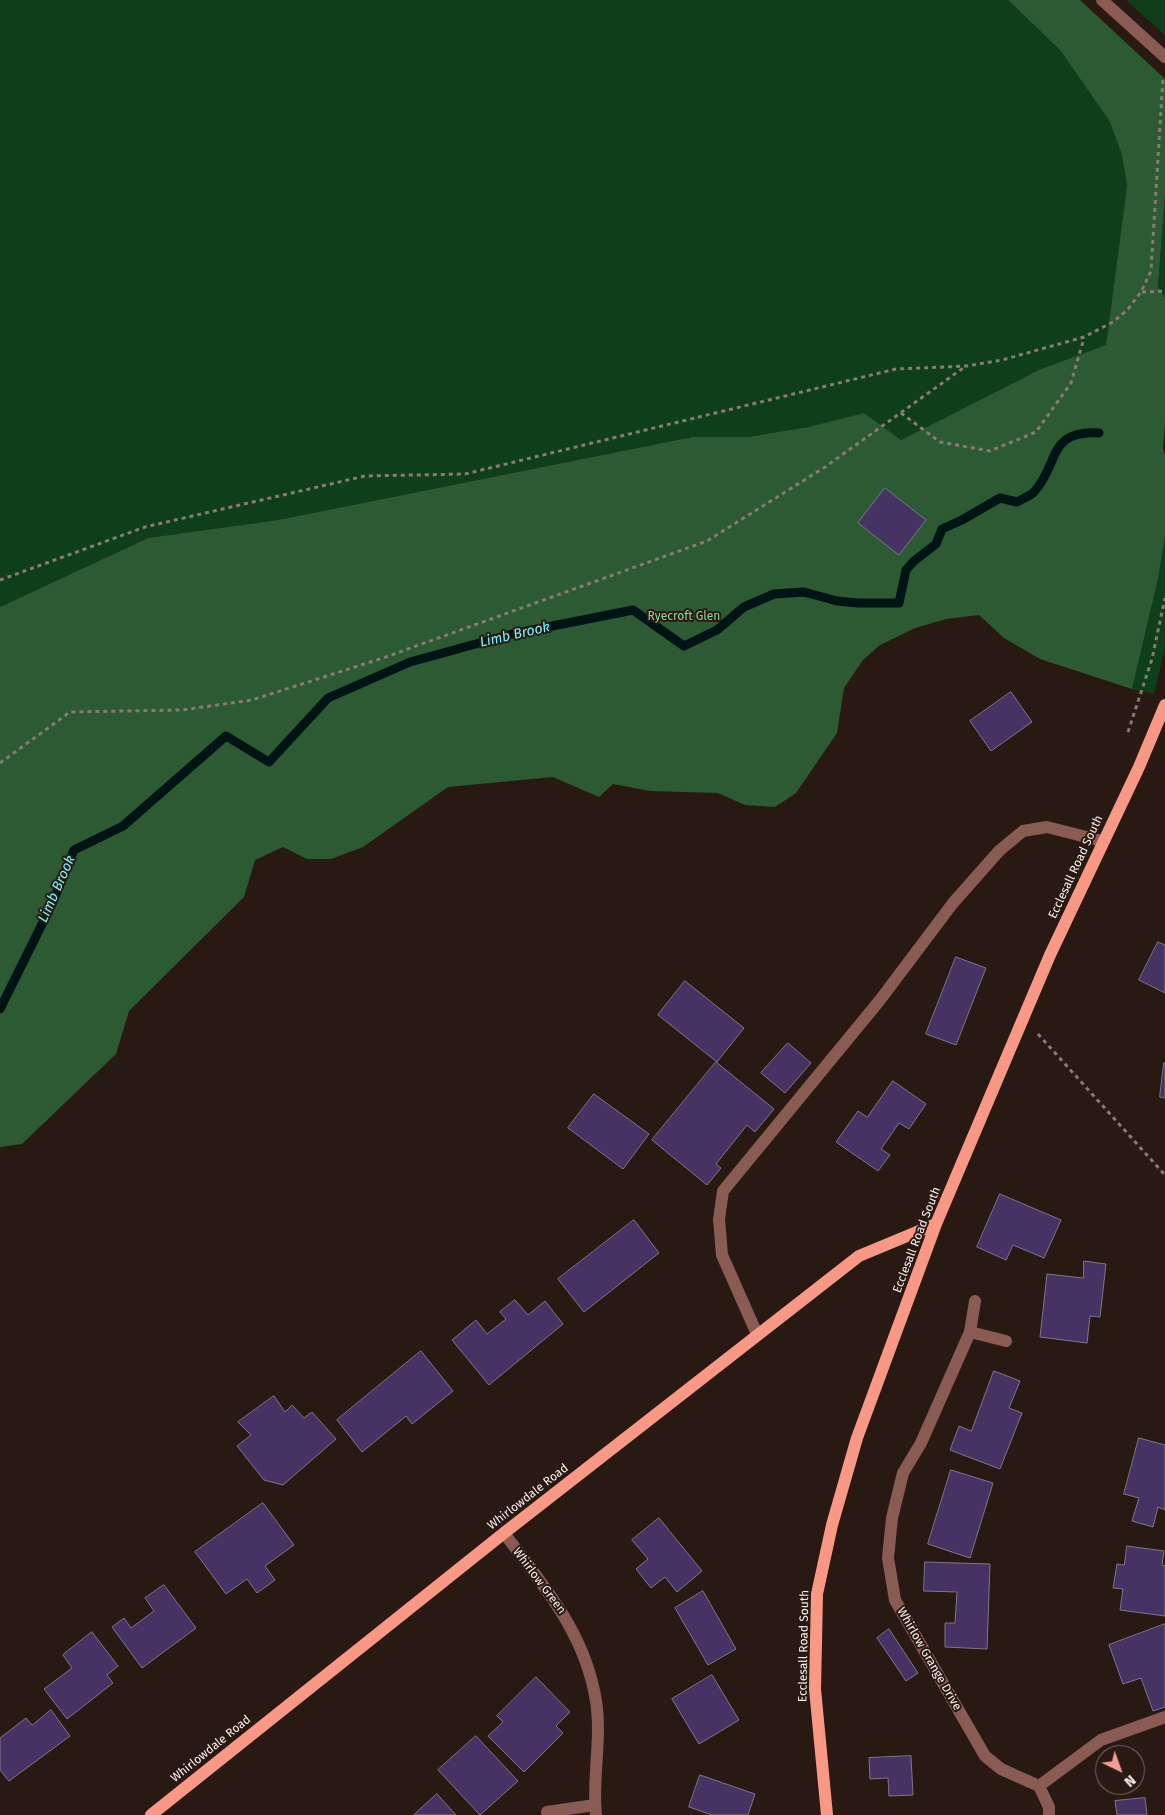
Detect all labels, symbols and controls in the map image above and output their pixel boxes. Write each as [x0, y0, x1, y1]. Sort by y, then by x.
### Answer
park label: Ryecroft Glen [648, 610, 720, 624]
water label: Limb Brook [478, 619, 552, 651]
street label: Ecclesall Road South [1046, 813, 1106, 921]
water label: Limb Brook [35, 853, 79, 925]
street label: Ecclesall Road South [890, 1185, 944, 1295]
street label: Whirlowdale Road [485, 1461, 571, 1533]
street label: Whirlow Green [509, 1545, 569, 1617]
street label: Ecclesall Road South [796, 1590, 812, 1702]
street label: Whirlow Grange Drive [894, 1605, 964, 1713]
street label: Whirlowdale Road [168, 1712, 254, 1786]
north arrow [1095, 1745, 1145, 1795]
text: N [1121, 1771, 1139, 1790]

